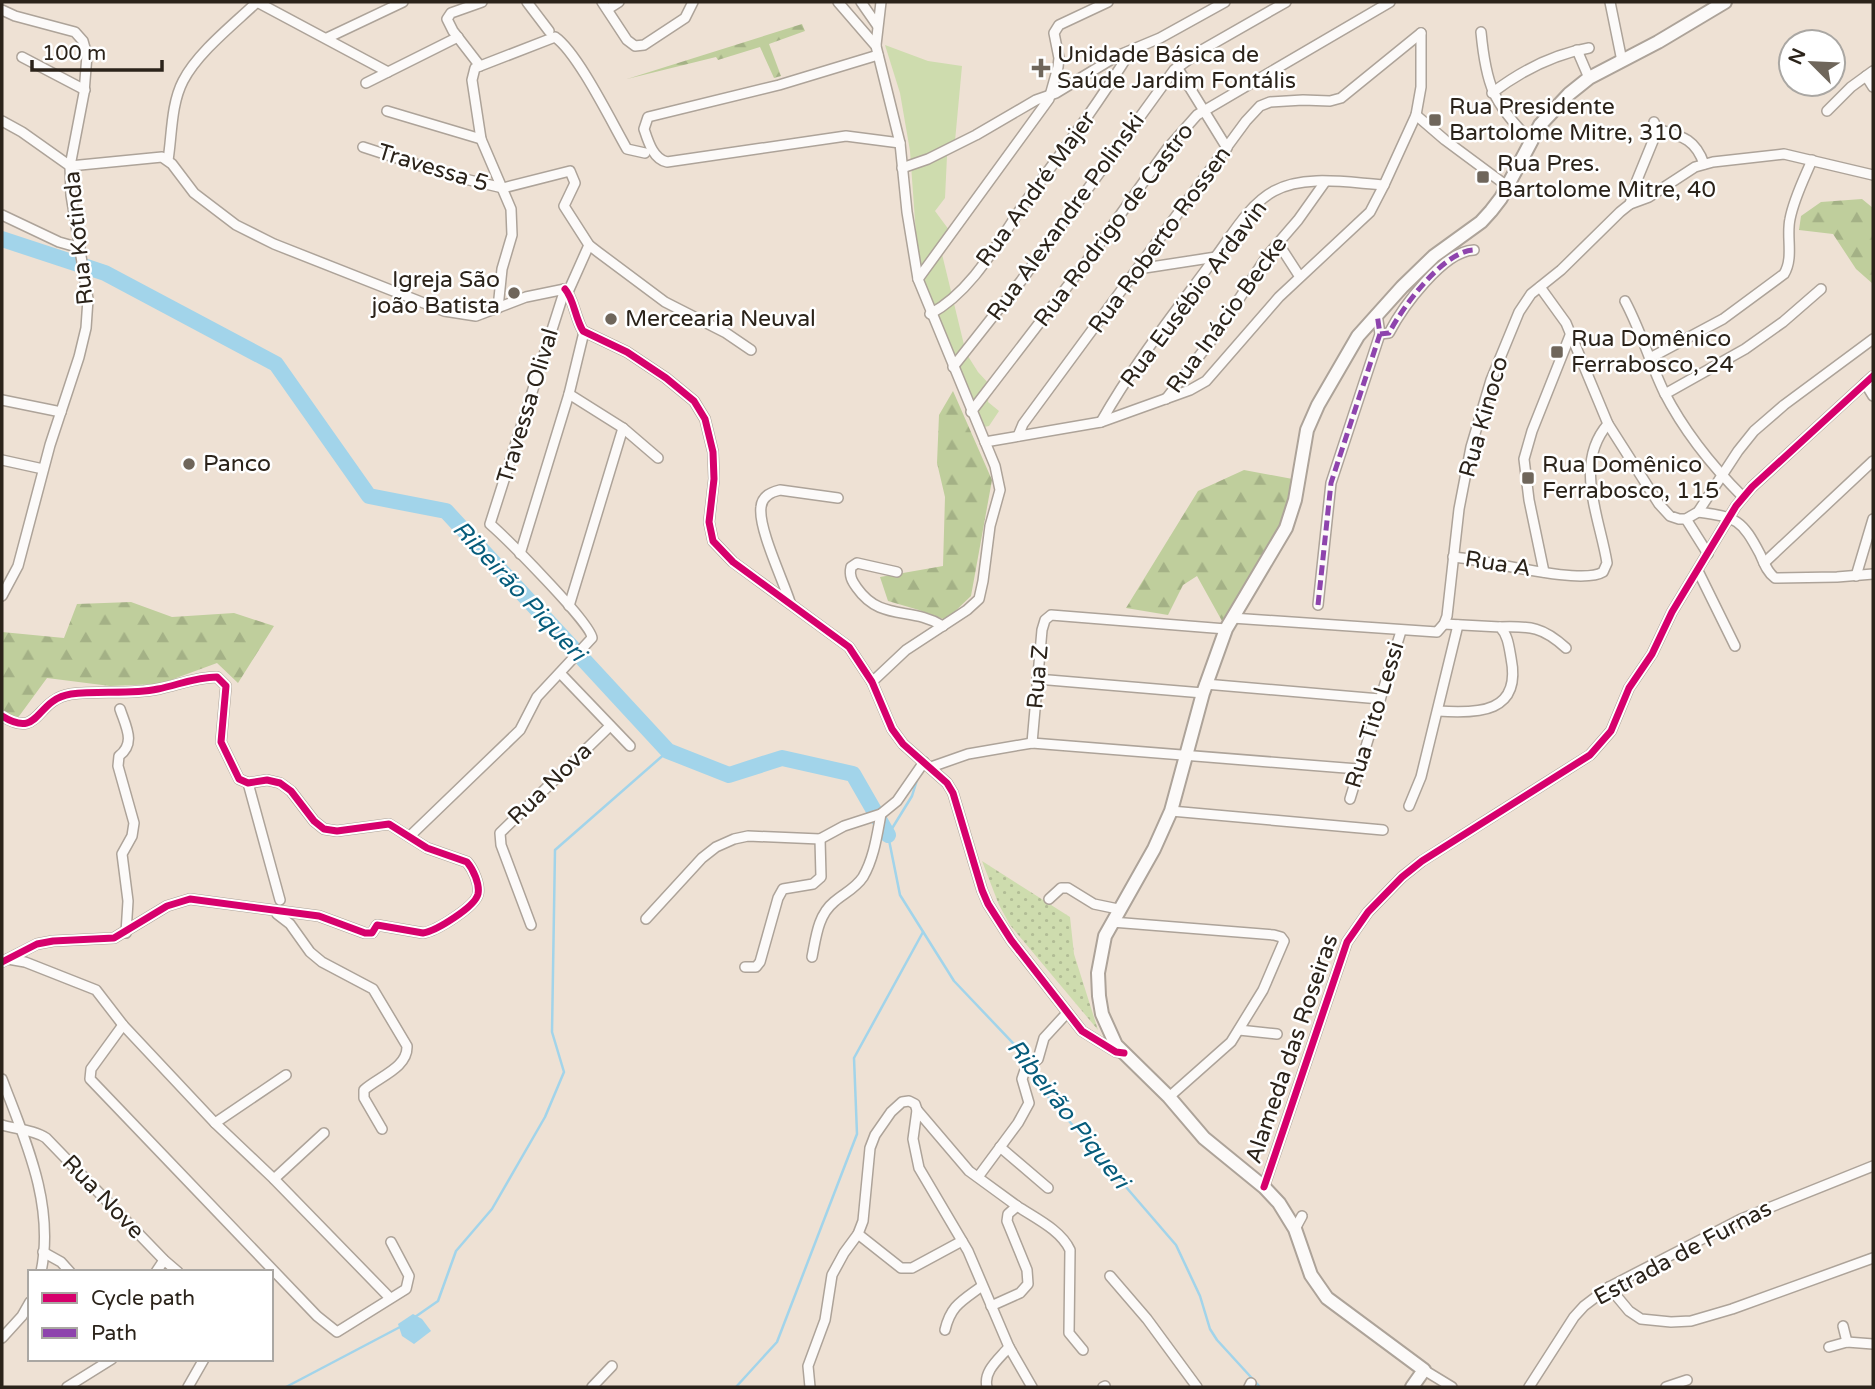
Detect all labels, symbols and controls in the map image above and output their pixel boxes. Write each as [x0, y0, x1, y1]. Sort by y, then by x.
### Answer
scale bar [32, 28, 161, 72]
north arrow [1777, 28, 1847, 98]
text: 100 m [42, 41, 106, 66]
place label: Unidade Básica de Saúde Jardim Fontális [1057, 41, 1296, 95]
text: N [1784, 45, 1811, 68]
marker: Unidade Básica de Saúde Jardim Fontális [1031, 58, 1051, 78]
place label: Rua Presidente Bartolome Mitre, 310 [1449, 93, 1682, 147]
street label: Rua André Majer [970, 106, 1102, 272]
street label: Rua Alexandre Polinski [981, 108, 1151, 326]
marker: Rua Presidente Bartolome Mitre, 310 [1427, 112, 1443, 128]
street label: Rua Rodrigo de Castro [1028, 118, 1200, 332]
street label: Travessa 5 [374, 138, 492, 198]
street label: Rua Roberto Rossen [1083, 141, 1237, 339]
place label: Rua Pres. Bartolome Mitre, 40 [1497, 150, 1716, 204]
marker: Rua Pres. Bartolome Mitre, 40 [1475, 169, 1491, 185]
street label: Rua Kotinda [58, 170, 100, 306]
street label: Rua Eusébio Ardavin [1115, 195, 1273, 393]
street label: Rua Inácio Becke [1161, 231, 1293, 399]
place label: Igreja São joão Batista [370, 266, 500, 320]
marker: Igreja São joão Batista [506, 285, 522, 301]
place label: Mercearia Neuval [625, 305, 816, 333]
marker: Mercearia Neuval [603, 311, 619, 327]
street label: Travessa Olival [491, 325, 565, 487]
place label: Rua Domênico Ferrabosco, 24 [1571, 325, 1734, 379]
marker: Rua Domênico Ferrabosco, 24 [1549, 344, 1565, 360]
street label: Rua Kinoco [1453, 353, 1515, 481]
place label: Panco [203, 450, 271, 478]
place label: Rua Domênico Ferrabosco, 115 [1542, 451, 1719, 505]
marker: Panco [181, 456, 197, 472]
marker: Rua Domênico Ferrabosco, 115 [1520, 470, 1536, 486]
water label: Ribeirão Piqueri [446, 515, 594, 670]
street label: Rua A [1463, 545, 1533, 583]
street label: Rua Tito Lessi [1339, 638, 1411, 792]
street label: Rua Z [1021, 644, 1055, 710]
street label: Rua Nova [502, 737, 598, 831]
street label: Alameda das Roseiras [1240, 931, 1344, 1167]
water label: Ribeirão Piqueri [1001, 1033, 1137, 1197]
street label: Rua Nove [56, 1149, 150, 1245]
street label: Estrada de Furnas [1589, 1194, 1777, 1312]
legend [28, 1270, 273, 1361]
text: Cycle path [91, 1286, 195, 1311]
text: Path [91, 1321, 137, 1346]

